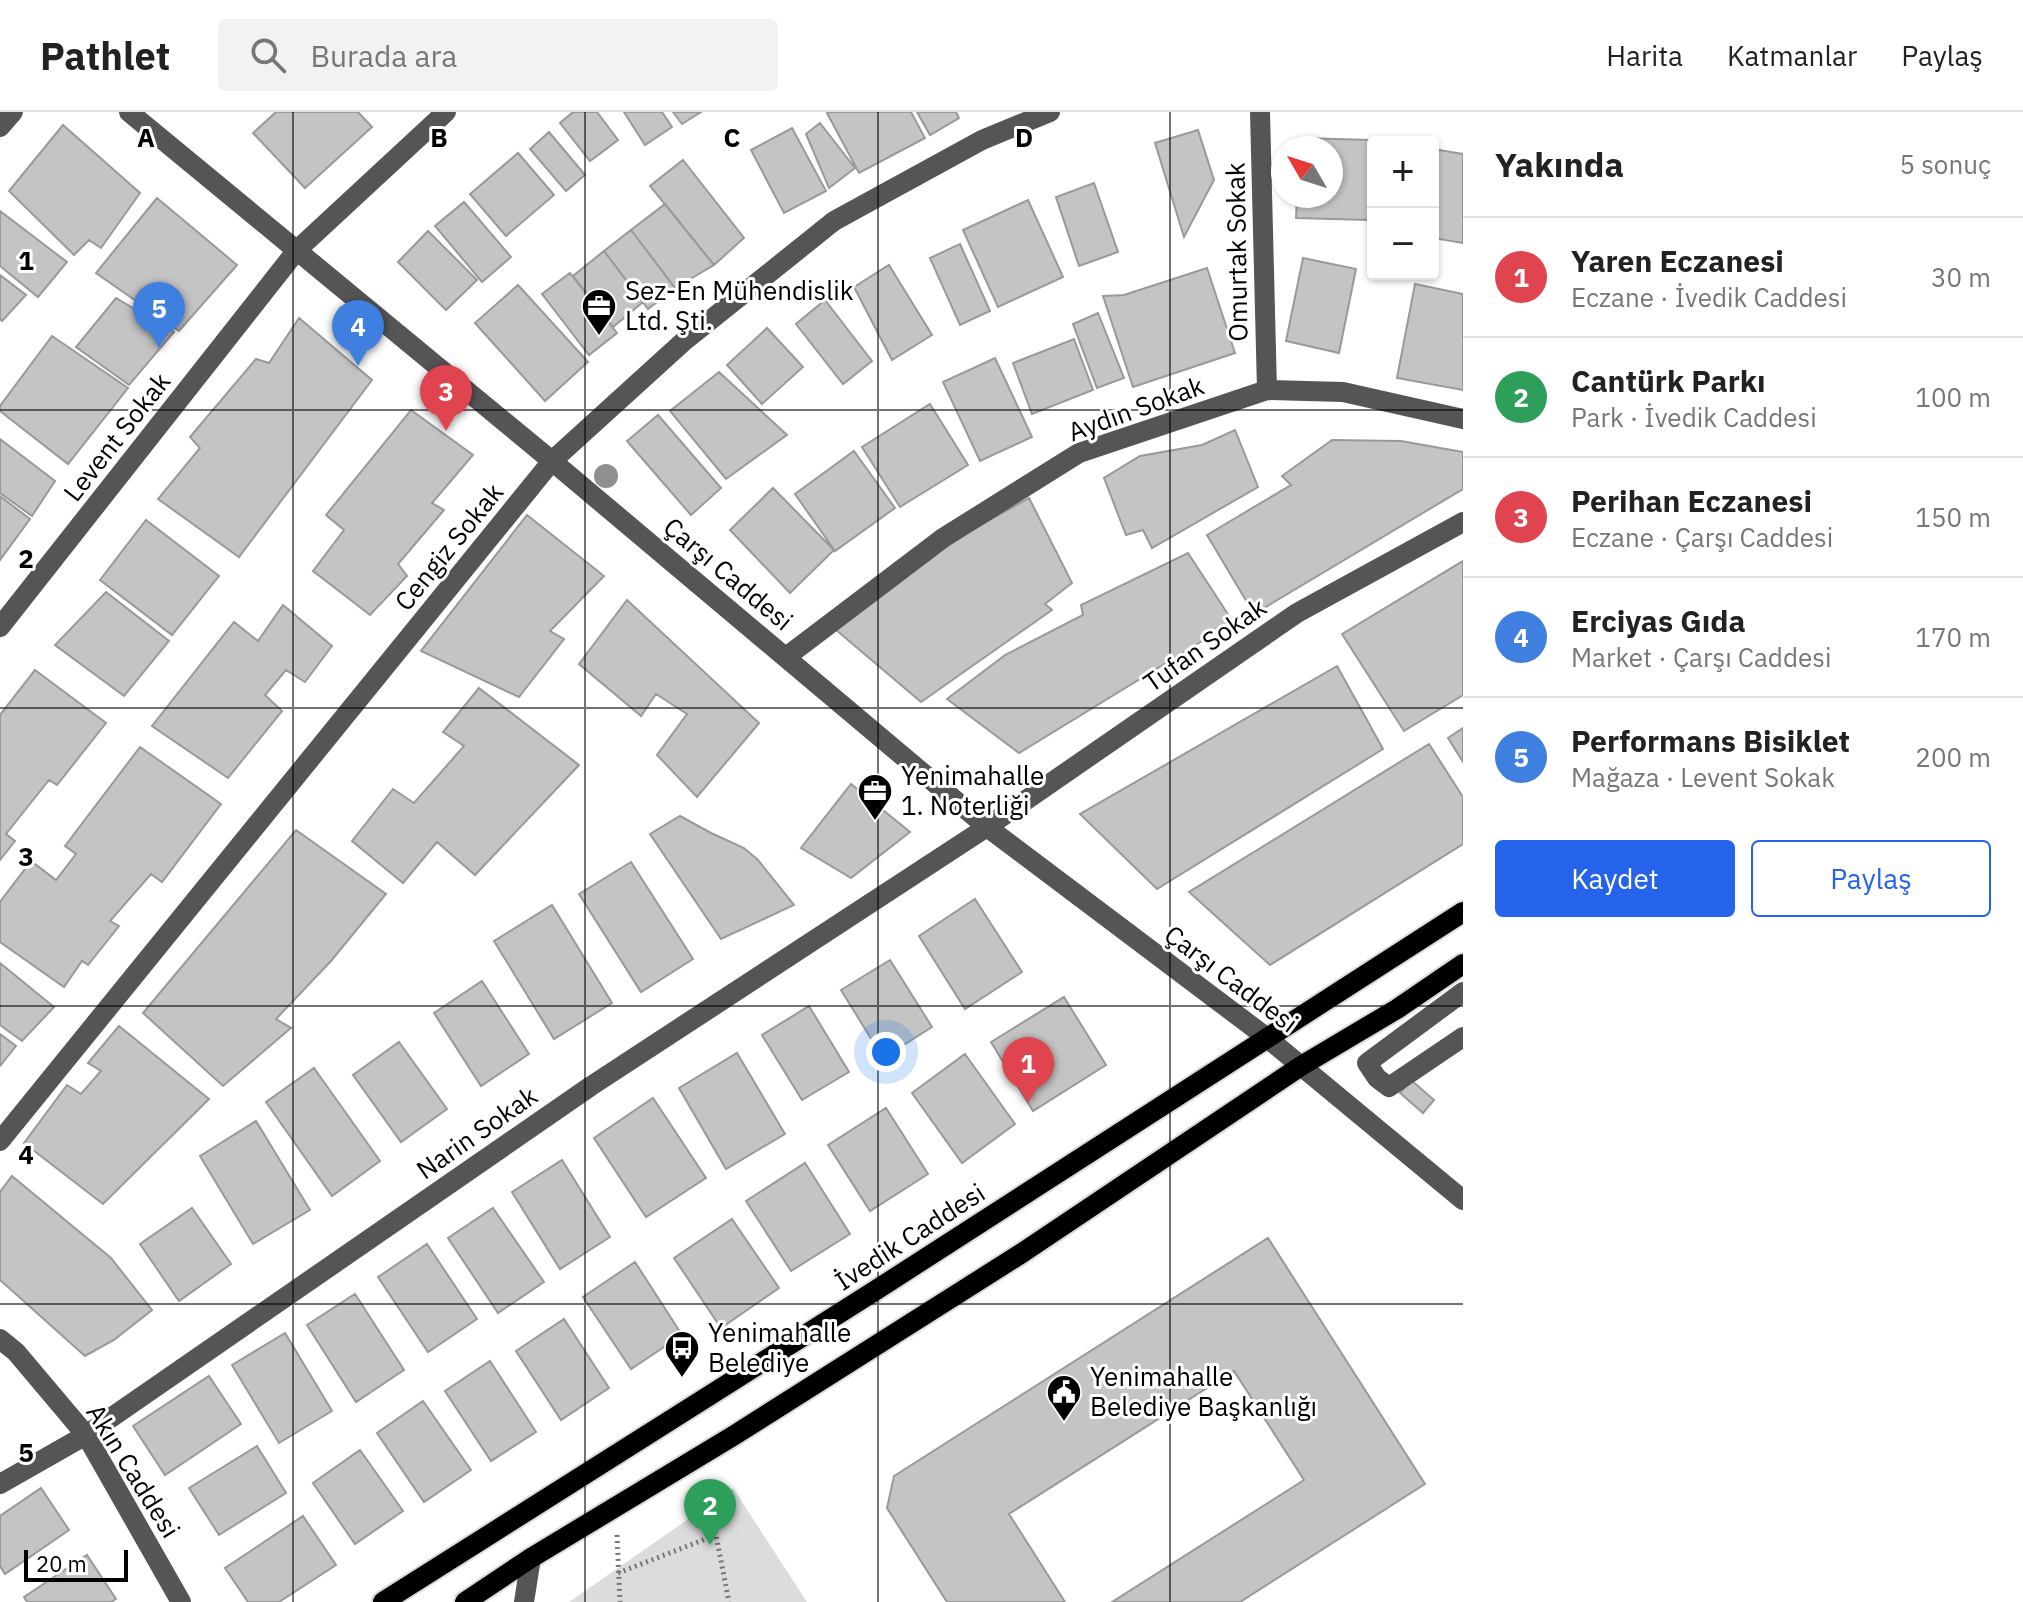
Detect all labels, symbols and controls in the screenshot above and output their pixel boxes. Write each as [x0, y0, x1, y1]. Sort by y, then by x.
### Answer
search box [218, 19, 778, 91]
text: Pathlet [40, 31, 170, 80]
icon: search [246, 33, 290, 77]
text: Burada ara [310, 36, 457, 75]
text: Harita [1606, 37, 1683, 74]
text: Katmanlar [1727, 37, 1857, 74]
text: Paylaş [1901, 37, 1983, 74]
text: A [137, 120, 155, 154]
text: B [430, 120, 448, 154]
text: C [724, 120, 741, 154]
text: D [1015, 120, 1033, 154]
north arrow [1271, 136, 1343, 208]
map controls [1367, 136, 1439, 280]
button: + [1367, 136, 1439, 208]
text: Yakında [1495, 142, 1624, 186]
text: 5 sonuç [1899, 147, 1991, 181]
street label: Omurtak Sokak [1217, 162, 1255, 342]
button: − [1367, 208, 1439, 280]
text: Yaren Eczanesi [1571, 241, 1784, 280]
text: 1 [18, 243, 34, 277]
text: 1 [1513, 260, 1529, 294]
text: 30 m [1931, 260, 1991, 294]
place label: Sez-En Mühendislik Ltd. Şti. [625, 273, 854, 337]
text: Eczane · İvedik Caddesi [1571, 280, 1847, 314]
pin: 5 [133, 282, 185, 348]
office icon: Sez-En Mühendislik Ltd. Şti. [580, 287, 618, 337]
pin: 4 [332, 300, 384, 366]
text: Cantürk Parkı [1571, 361, 1766, 400]
street label: Levent Sokak [55, 365, 177, 508]
pin: 3 [420, 365, 472, 431]
street label: Aydın Sokak [1063, 368, 1209, 448]
text: 2 [1513, 380, 1529, 414]
text: 100 m [1915, 380, 1991, 414]
text: Park · İvedik Caddesi [1571, 400, 1817, 434]
street label: Cengiz Sokak [386, 475, 510, 617]
text: Perihan Eczanesi [1571, 481, 1812, 520]
text: 3 [1513, 500, 1529, 534]
text: 150 m [1915, 500, 1991, 534]
street label: Çarşı Caddesi [657, 509, 800, 637]
text: Eczane · Çarşı Caddesi [1571, 520, 1833, 554]
text: 2 [18, 541, 34, 575]
street label: Tufan Sokak [1136, 589, 1273, 699]
text: Erciyas Gıda [1571, 601, 1746, 640]
text: 4 [1513, 620, 1529, 654]
text: 170 m [1915, 620, 1991, 654]
text: Market · Çarşı Caddesi [1571, 640, 1831, 674]
text: Performans Bisiklet [1571, 721, 1850, 760]
text: 5 [1513, 740, 1529, 774]
text: 200 m [1915, 740, 1991, 774]
place label: Yenimahalle 1. Noterliği [901, 758, 1044, 822]
text: Mağaza · Levent Sokak [1571, 760, 1835, 794]
office icon: Yenimahalle 1. Noterliği [856, 772, 894, 822]
text: 3 [18, 839, 34, 873]
button: Kaydet [1495, 840, 1735, 917]
button: Paylaş [1751, 840, 1991, 917]
street label: Çarşı Caddesi [1158, 917, 1305, 1039]
your location [866, 1032, 906, 1072]
pin: 1 [1002, 1037, 1054, 1103]
street label: Narin Sokak [409, 1078, 544, 1186]
text: 4 [18, 1137, 34, 1171]
street label: İvedik Caddesi [828, 1175, 991, 1297]
place label: Yenimahalle Belediye [708, 1315, 851, 1379]
bus stop icon: Yenimahalle Belediye [663, 1329, 701, 1379]
place label: Yenimahalle Belediye Başkanlığı [1090, 1359, 1317, 1423]
public building icon: Yenimahalle Belediye Başkanlığı [1045, 1373, 1083, 1423]
street label: Akın Caddesi [79, 1397, 188, 1544]
text: 5 [18, 1435, 34, 1469]
pin: 2 [684, 1479, 736, 1545]
scale bar [24, 1546, 128, 1582]
text: 20 m [36, 1549, 87, 1578]

